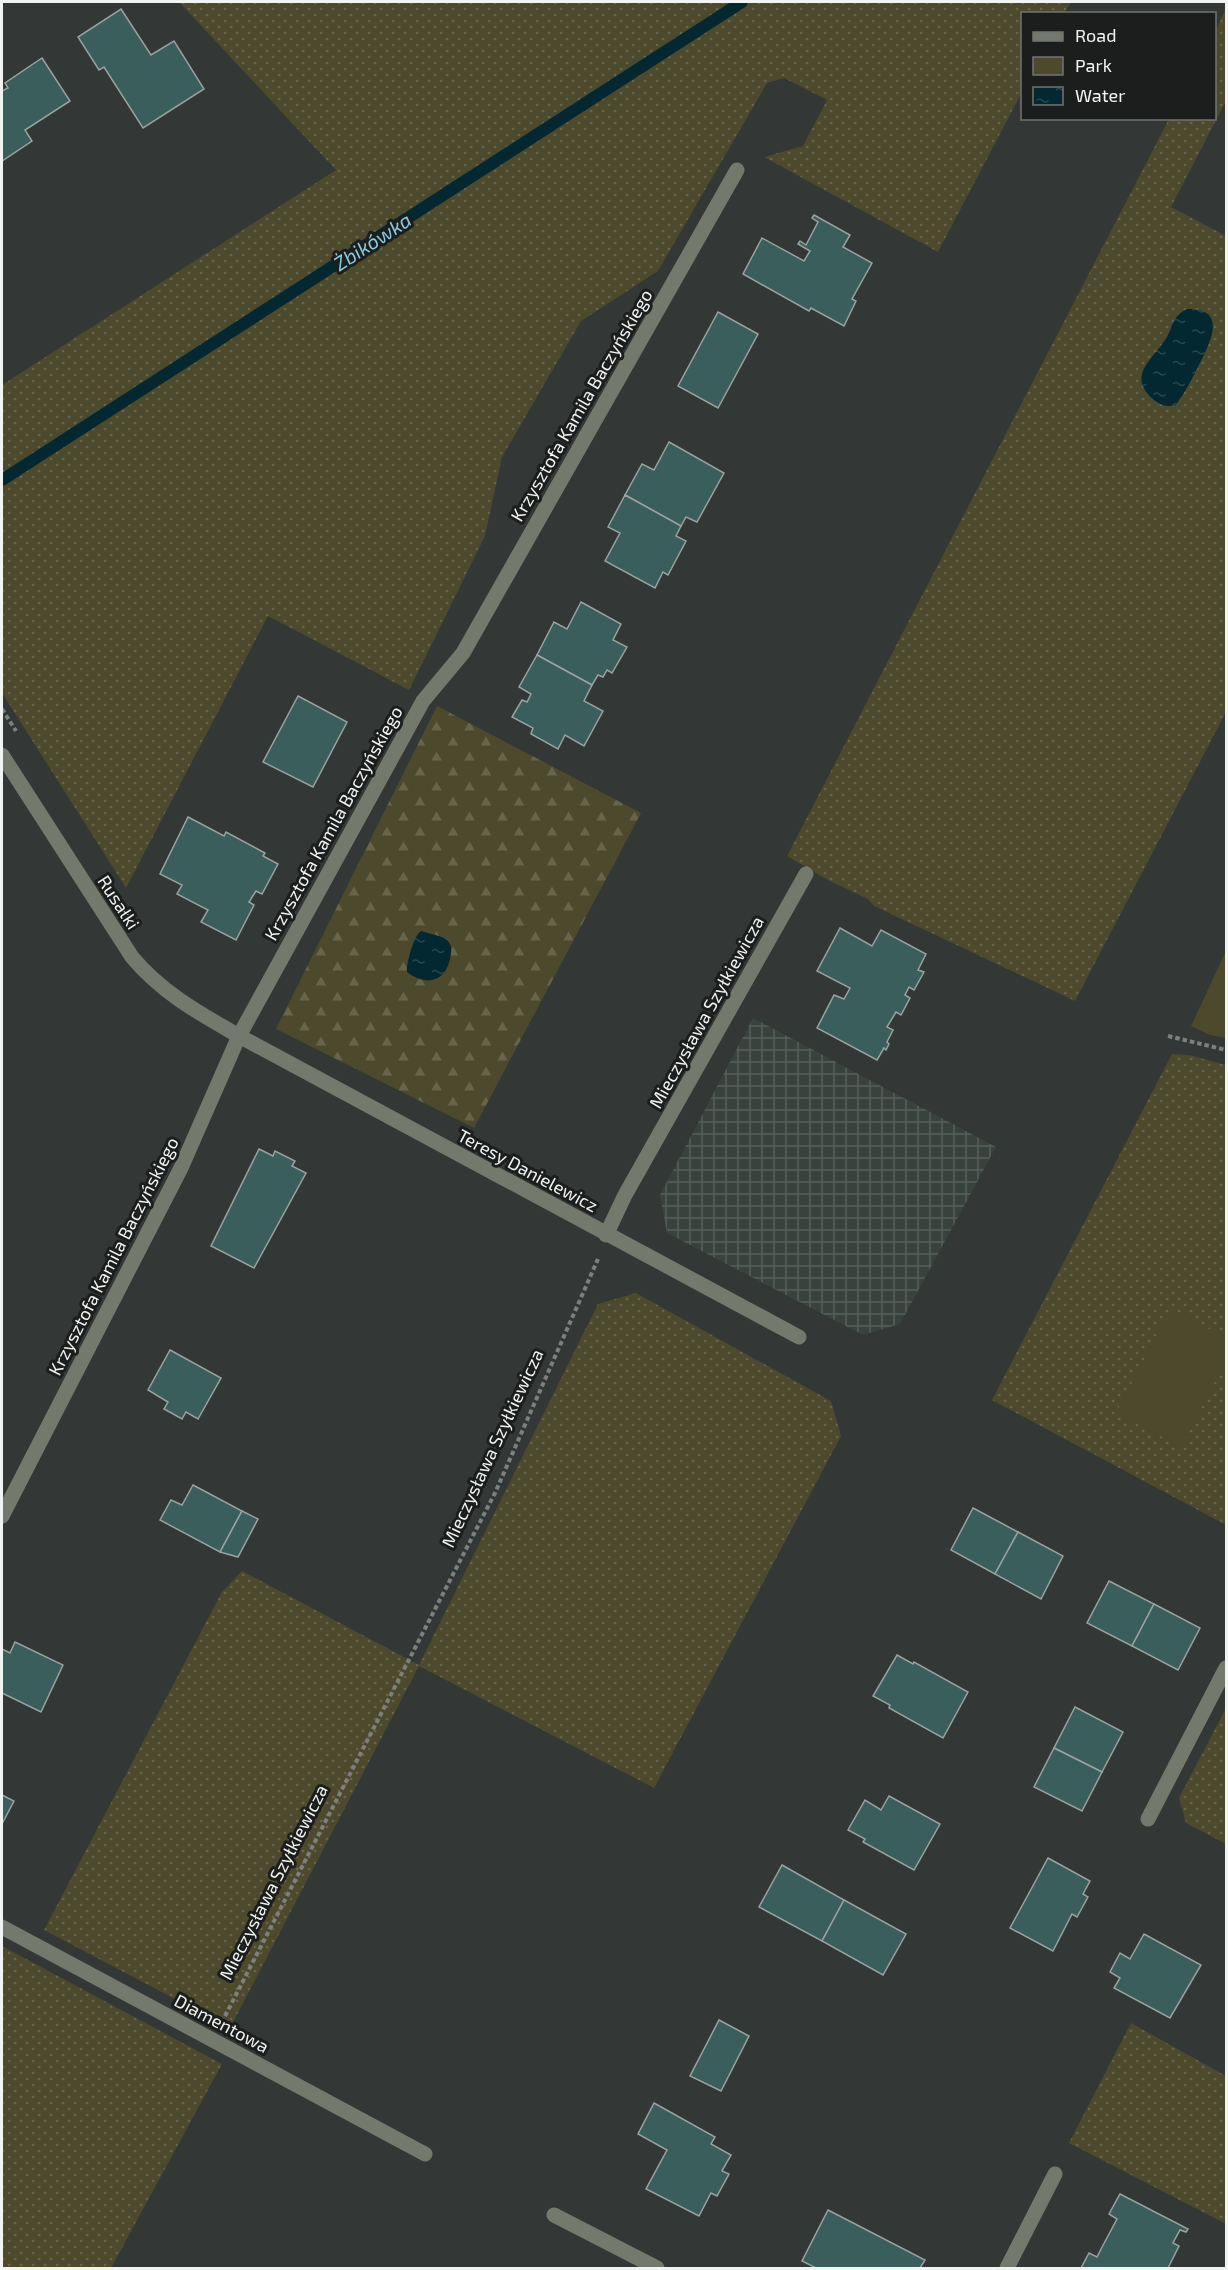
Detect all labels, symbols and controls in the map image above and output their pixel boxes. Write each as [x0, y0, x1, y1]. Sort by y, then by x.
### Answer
legend [1021, 12, 1216, 120]
text: Road [1075, 24, 1116, 46]
text: Park [1075, 54, 1112, 76]
text: Water [1075, 84, 1125, 106]
water label: Żbikówka [329, 207, 415, 275]
street label: Krzysztofa Kamila Baczyńskiego [505, 285, 657, 525]
street label: Krzysztofa Kamila Baczyńskiego [259, 702, 407, 944]
street label: Rusałki [93, 871, 145, 933]
street label: Mieczysława Szyłkiewicza [644, 912, 768, 1112]
street label: Teresy Danielewicz [454, 1124, 602, 1216]
street label: Krzysztofa Kamila Baczyńskiego [43, 1133, 183, 1379]
street label: Mieczysława Szyłkiewicza [436, 1345, 548, 1551]
street label: Mieczysława Szyłkiewicza [214, 1781, 332, 1983]
street label: Diamentowa [171, 1989, 273, 2057]

